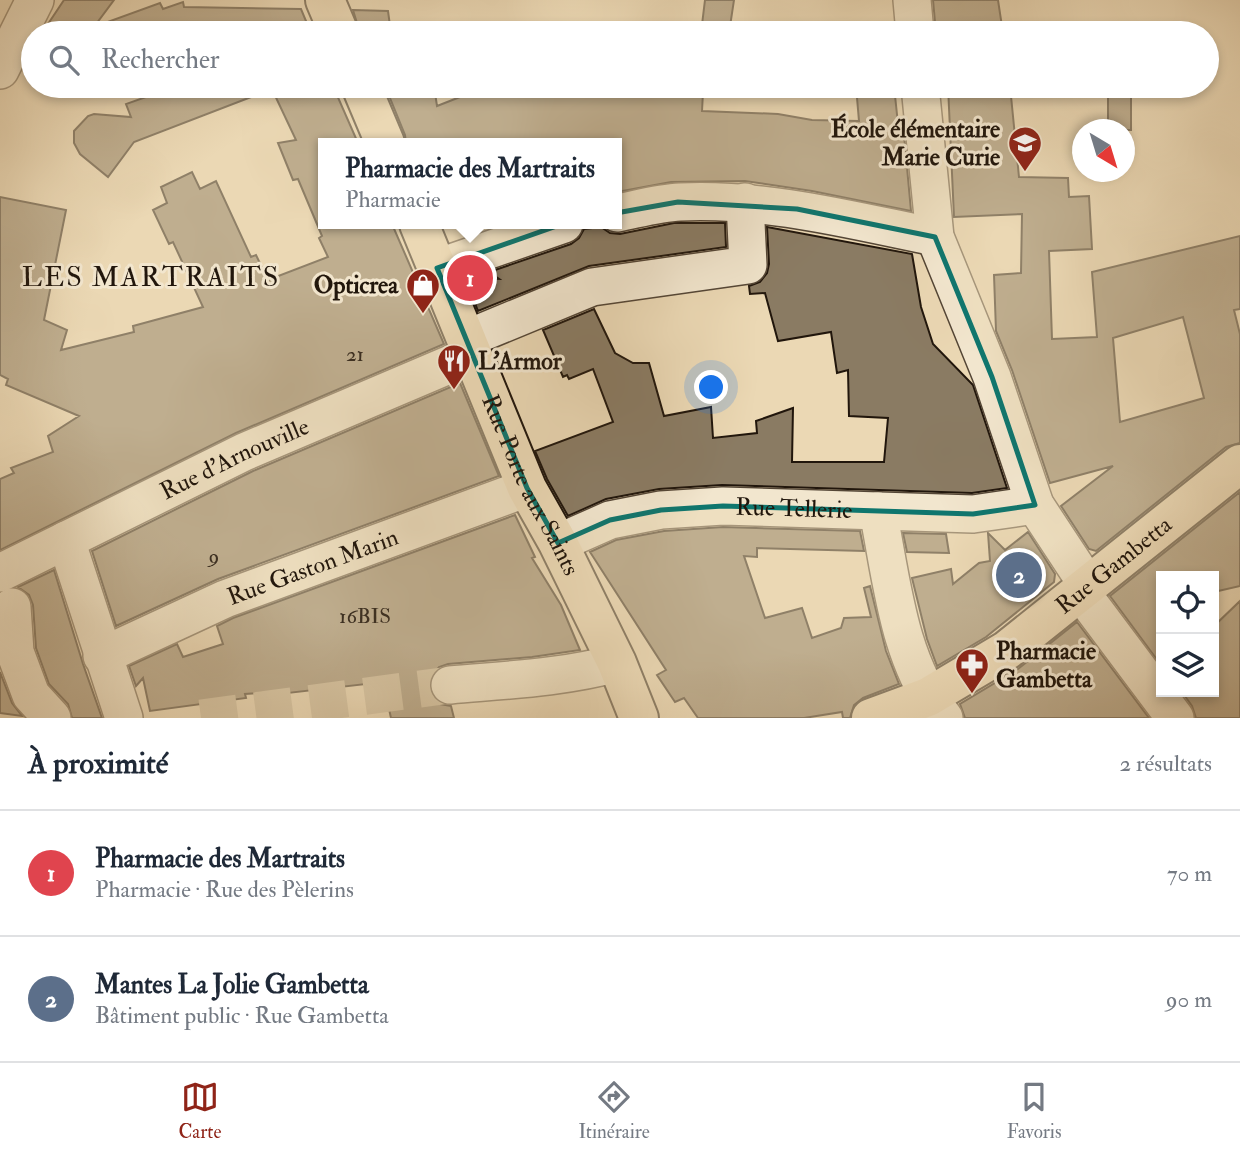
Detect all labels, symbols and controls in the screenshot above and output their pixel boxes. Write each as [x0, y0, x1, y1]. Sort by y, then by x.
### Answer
search box [21, 21, 1219, 98]
icon: search [45, 41, 83, 79]
text: Rechercher [101, 44, 220, 76]
place label: École élémentaire Marie Curie [831, 113, 1000, 173]
north arrow [1072, 119, 1135, 182]
school or university icon: École élémentaire Marie Curie [1006, 124, 1044, 173]
popup [318, 138, 622, 229]
text: Pharmacie des Martraits [345, 153, 595, 185]
text: Pharmacie [345, 185, 441, 214]
pin: 1 [447, 252, 493, 304]
district label: LES MARTRAITS [22, 260, 280, 295]
shop icon: Opticrea [404, 266, 442, 315]
place label: Opticrea [314, 270, 399, 301]
house number: 21 [346, 341, 364, 368]
restaurant icon: L'Armor [435, 342, 473, 391]
place label: L'Armor [478, 346, 563, 377]
your location [694, 370, 728, 404]
street label: Rue Porte aux Saints [474, 390, 587, 581]
street label: Rue d'Arnouville [155, 411, 314, 507]
street label: Rue Tellerie [735, 491, 853, 526]
street label: Rue Gambetta [1049, 509, 1179, 621]
street label: Rue Gaston Marin [223, 522, 403, 613]
house number: 9 [207, 543, 219, 570]
pin: 2 [996, 549, 1042, 601]
map controls [1156, 571, 1219, 697]
button: locate [1156, 571, 1219, 634]
house number: 16BIS [339, 603, 391, 630]
button: layers [1156, 634, 1219, 697]
place label: Pharmacie Gambetta [996, 636, 1096, 695]
pharmacy icon: Pharmacie Gambetta [953, 646, 991, 695]
text: À proximité [28, 745, 168, 782]
text: 2 résultats [1120, 749, 1212, 778]
text: Pharmacie des Martraits [95, 843, 345, 875]
text: 1 [47, 859, 55, 888]
text: 70 m [1167, 859, 1212, 888]
text: Pharmacie · Rue des Pèlerins [95, 875, 354, 904]
text: Mantes La Jolie Gambetta [95, 969, 369, 1001]
text: 2 [45, 985, 57, 1014]
text: 90 m [1166, 985, 1212, 1014]
text: Bâtiment public · Rue Gambetta [95, 1001, 389, 1030]
tab: Carte [179, 1078, 221, 1144]
tab: Itinéraire [578, 1078, 650, 1144]
tab: Favoris [1007, 1078, 1061, 1144]

